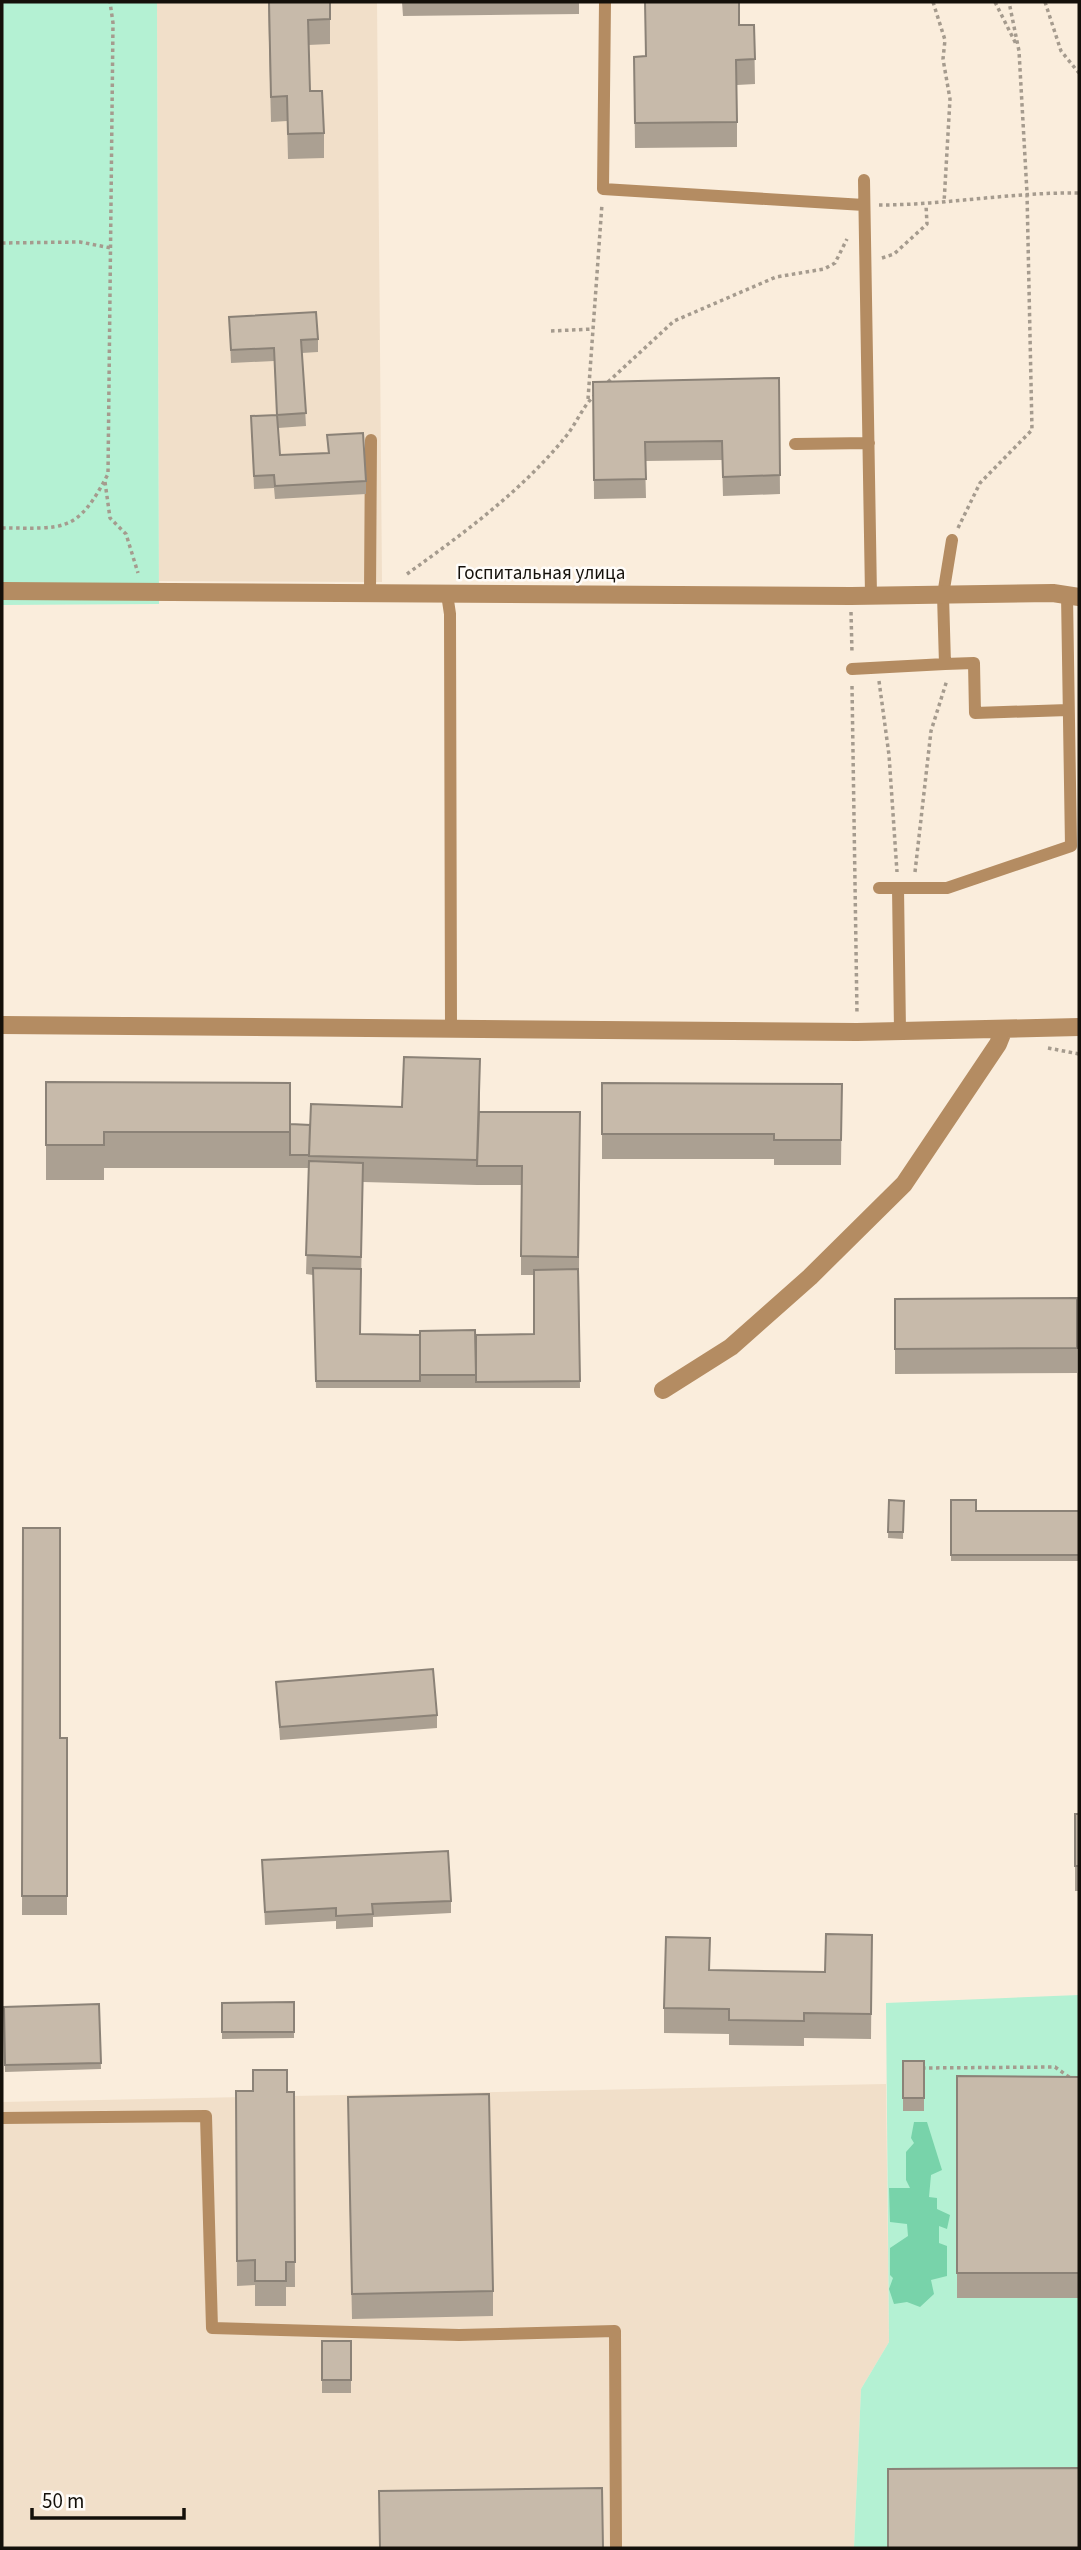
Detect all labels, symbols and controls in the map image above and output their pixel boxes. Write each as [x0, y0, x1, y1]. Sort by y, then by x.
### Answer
street label: Госпитальная улица [457, 560, 625, 587]
scale bar [32, 2476, 184, 2520]
text: 50 m [42, 2486, 84, 2516]

